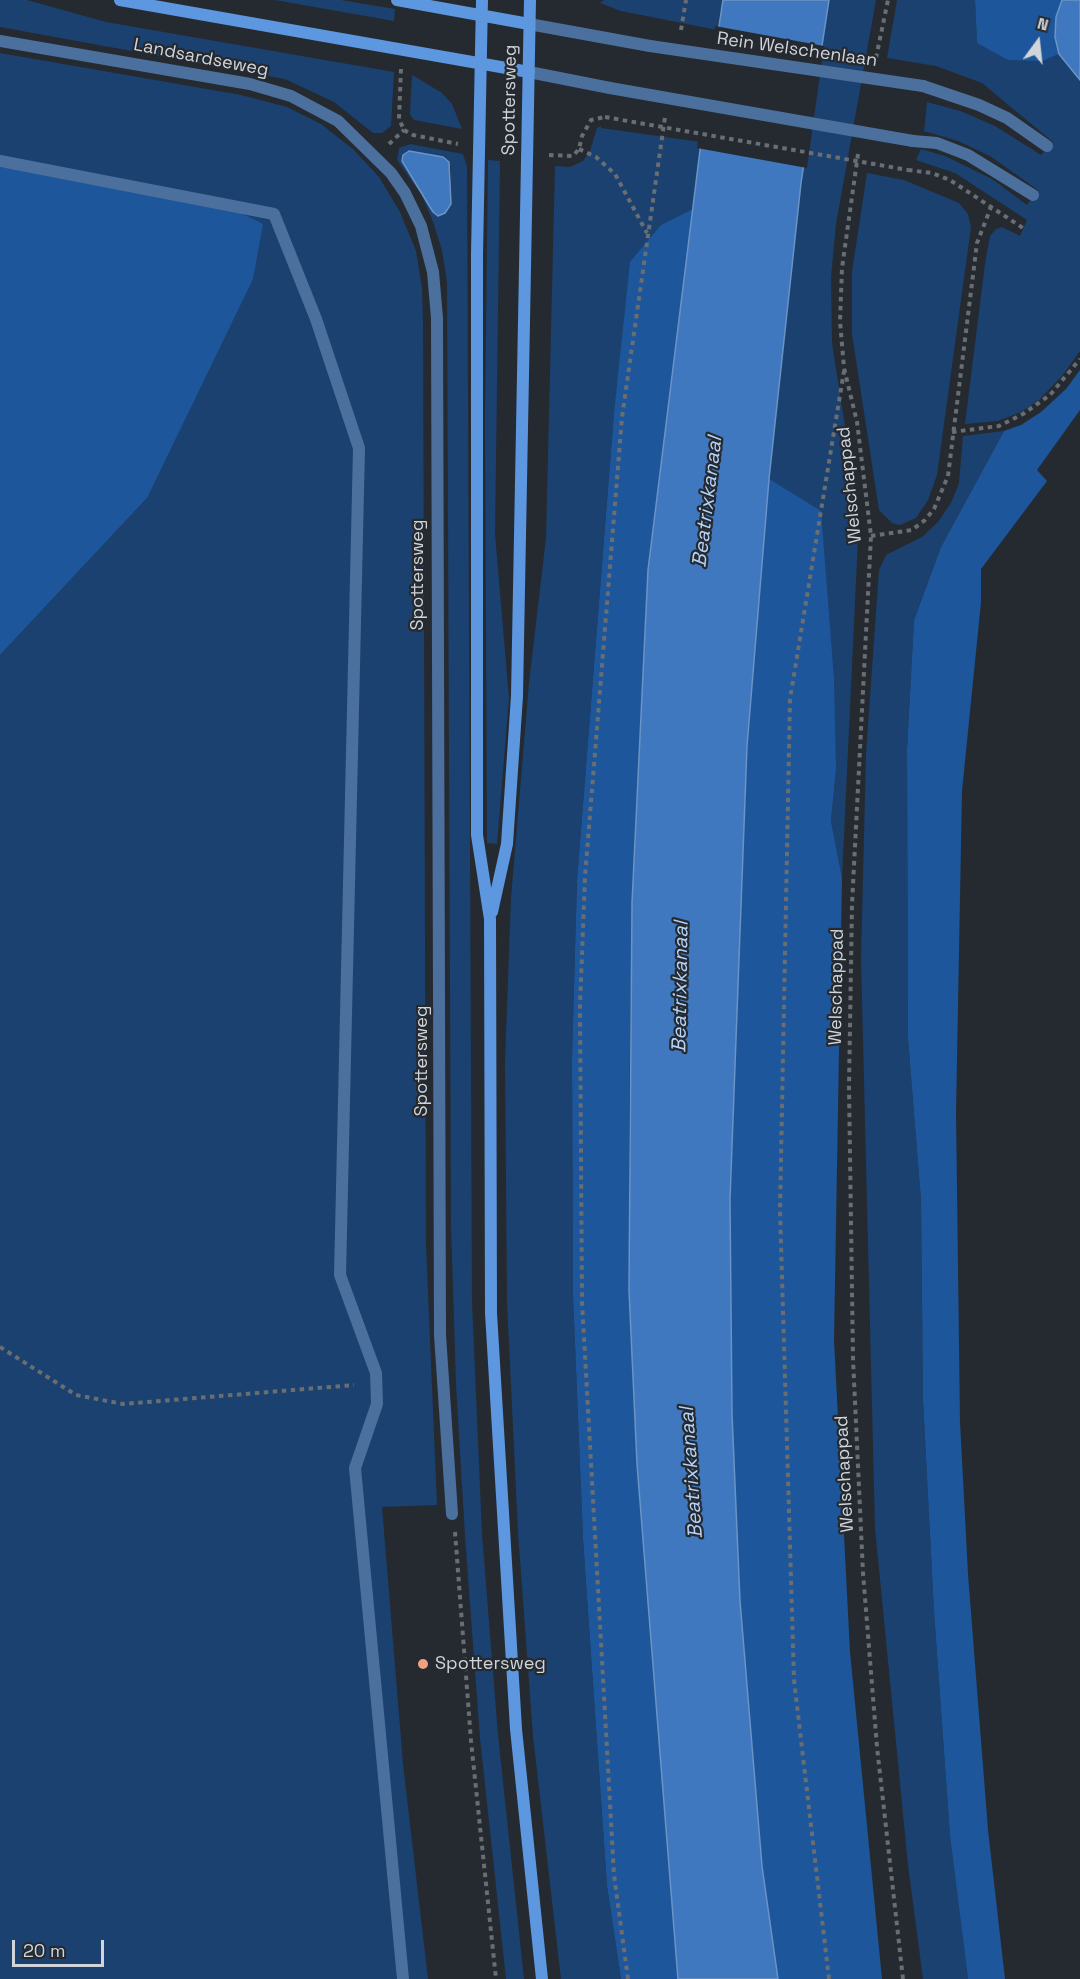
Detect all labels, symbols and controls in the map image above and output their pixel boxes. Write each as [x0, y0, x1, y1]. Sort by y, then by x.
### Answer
north arrow [1008, 12, 1068, 72]
text: N [1035, 13, 1051, 36]
street label: Rein Welschenlaan [715, 28, 879, 72]
street label: Landsardseweg [132, 34, 270, 82]
street label: Spottersweg [498, 44, 522, 156]
street label: Welschappad [833, 426, 867, 544]
water label: Beatrixkanaal [688, 435, 728, 569]
street label: Spottersweg [407, 520, 429, 630]
water label: Beatrixkanaal [668, 921, 694, 1053]
street label: Welschappad [825, 928, 849, 1046]
street label: Spottersweg [411, 1006, 433, 1116]
water label: Beatrixkanaal [675, 1407, 709, 1539]
street label: Welschappad [831, 1415, 859, 1533]
place label: Spottersweg [435, 1653, 546, 1675]
marker: Spottersweg [416, 1657, 430, 1671]
scale bar [15, 1928, 106, 1966]
text: 20 m [23, 1939, 66, 1962]

